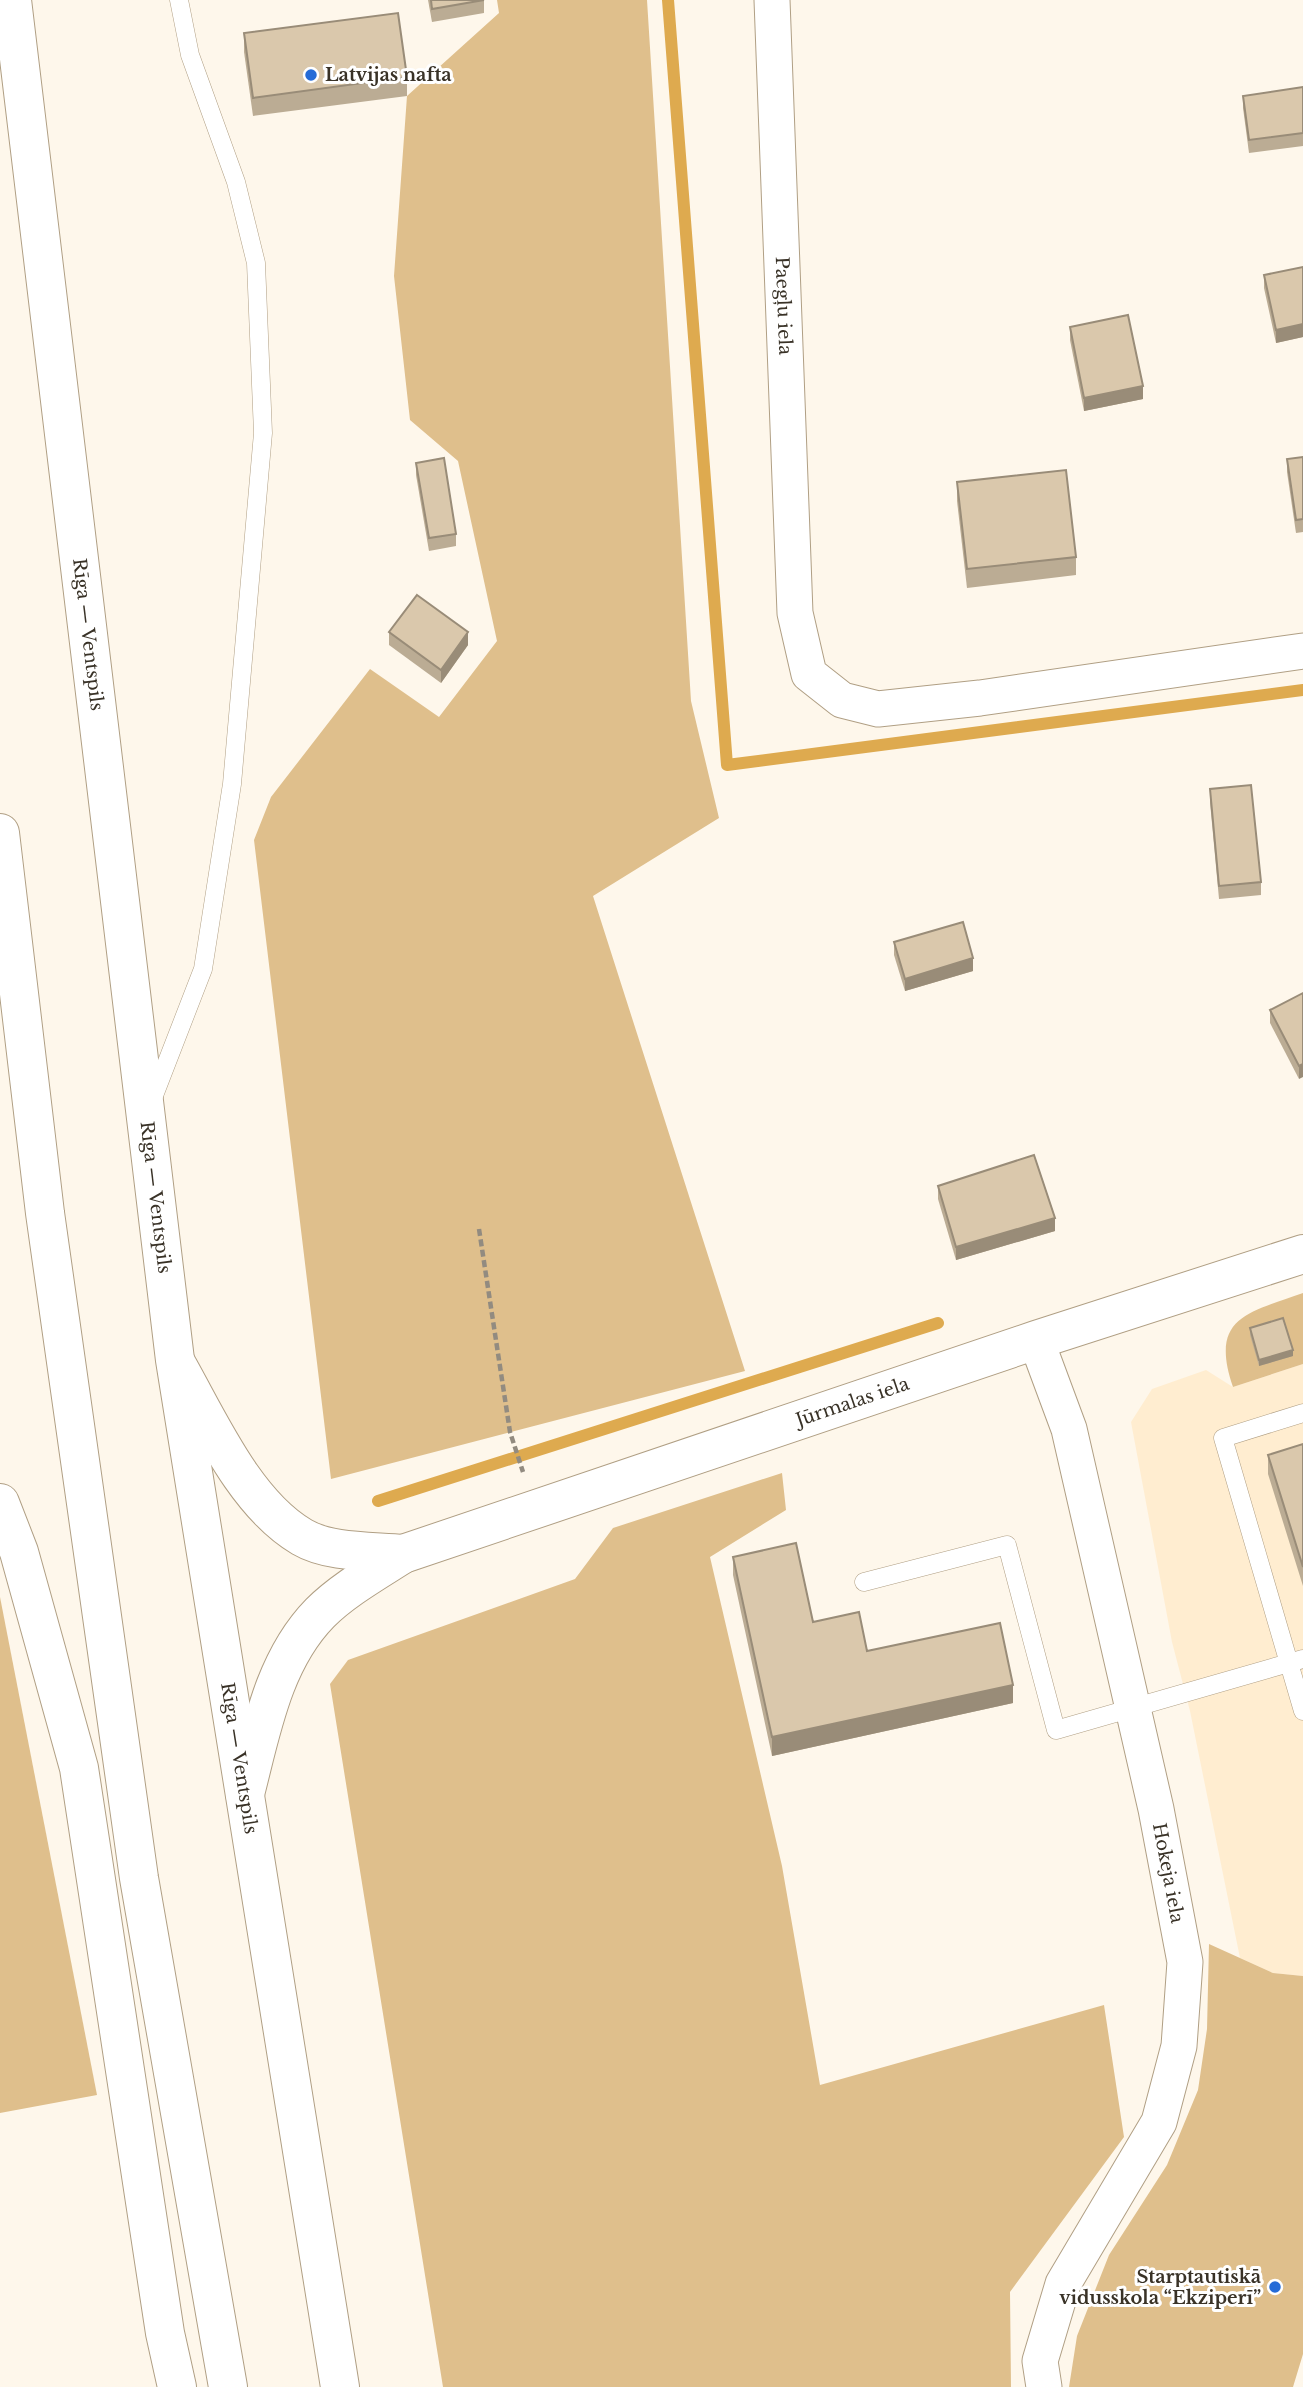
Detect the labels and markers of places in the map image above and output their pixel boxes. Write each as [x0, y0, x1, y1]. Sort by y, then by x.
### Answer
place label: Latvijas nafta [325, 64, 452, 86]
marker: Latvijas nafta [303, 67, 319, 83]
place label: Starptautiskā vidusskola “Ekziperī” [1059, 2266, 1262, 2309]
marker: Starptautiskā vidusskola “Ekziperī” [1267, 2279, 1283, 2295]

